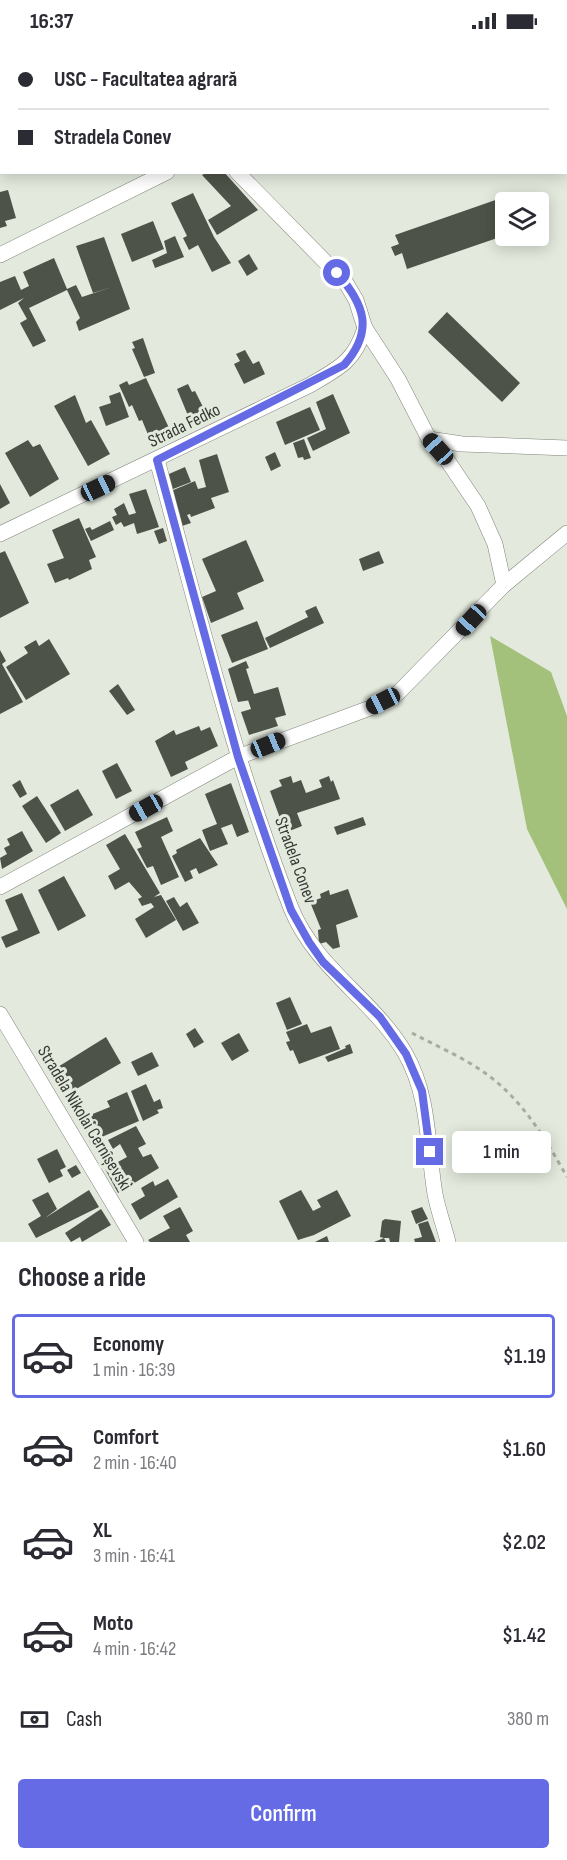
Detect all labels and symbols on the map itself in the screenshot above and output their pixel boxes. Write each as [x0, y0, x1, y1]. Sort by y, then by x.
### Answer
route start [323, 259, 350, 286]
street label: Strada Fedko [145, 399, 224, 452]
car [419, 430, 457, 468]
car [78, 472, 118, 504]
car [452, 601, 490, 639]
car [363, 685, 403, 717]
car [248, 730, 288, 760]
car [126, 791, 166, 825]
street label: Stradela Conev [270, 814, 321, 906]
street label: Stradela Nikolai Cernîșevski [33, 1042, 136, 1194]
callout: 1 min [451, 1131, 550, 1173]
route end [416, 1138, 443, 1165]

